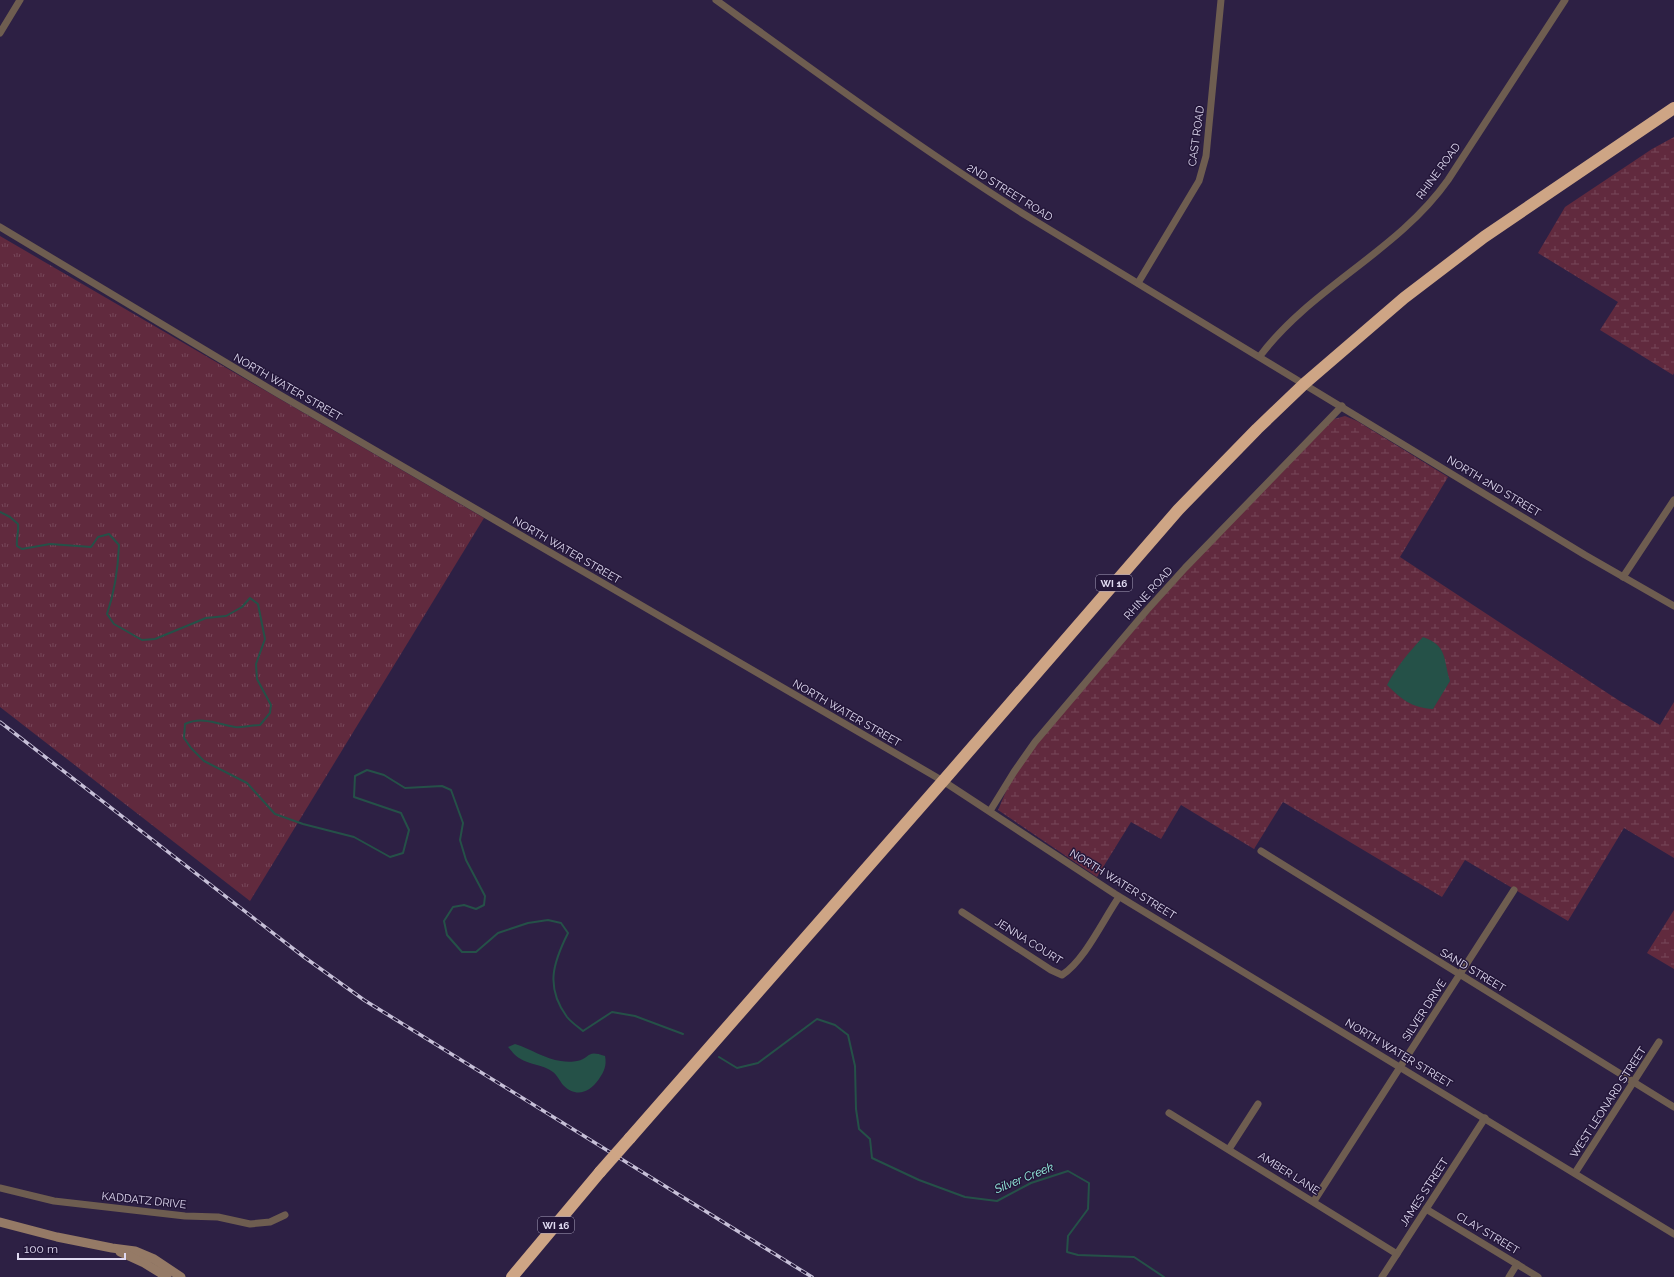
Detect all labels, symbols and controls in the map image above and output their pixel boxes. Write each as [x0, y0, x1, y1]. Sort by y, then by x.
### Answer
street label: CAST ROAD [1186, 105, 1207, 167]
street label: RHINE ROAD [1414, 140, 1463, 202]
street label: 2ND STREET ROAD [965, 161, 1055, 224]
street label: NORTH WATER STREET [231, 351, 344, 424]
street label: NORTH 2ND STREET [1445, 453, 1543, 520]
street label: NORTH WATER STREET [510, 514, 623, 587]
street label: RHINE ROAD [1121, 564, 1176, 622]
road number: WI 16 [1096, 575, 1132, 591]
street label: NORTH WATER STREET [790, 677, 903, 750]
street label: NORTH WATER STREET [1067, 846, 1178, 923]
street label: JENNA COURT [993, 916, 1065, 967]
street label: SAND STREET [1438, 946, 1508, 995]
street label: SILVER DRIVE [1400, 977, 1449, 1044]
street label: NORTH WATER STREET [1343, 1016, 1455, 1091]
street label: WEST LEONARD STREET [1568, 1044, 1649, 1160]
street label: AMBER LANE [1256, 1149, 1322, 1198]
street label: JAMES STREET [1397, 1155, 1452, 1229]
water label: Silver Creek [991, 1160, 1056, 1197]
street label: KADDATZ DRIVE [101, 1190, 187, 1211]
street label: CLAY STREET [1454, 1210, 1522, 1257]
road number: WI 16 [538, 1217, 574, 1233]
scale bar [18, 1235, 125, 1261]
text: 100 m [24, 1242, 58, 1256]

